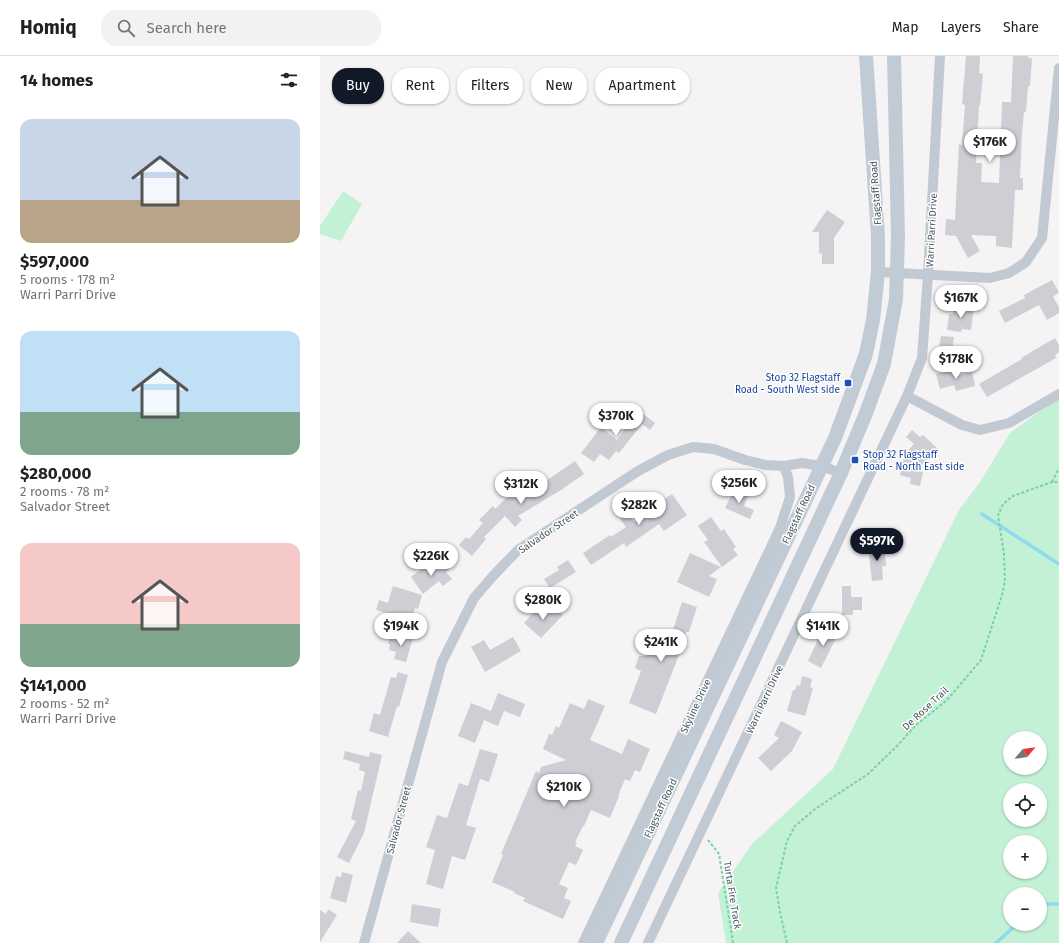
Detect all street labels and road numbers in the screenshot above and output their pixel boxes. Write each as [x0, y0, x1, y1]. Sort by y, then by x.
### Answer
street label: Flagstaff Road [868, 160, 884, 225]
street label: Warri Parri Drive [924, 193, 940, 267]
street label: Flagstaff Road [780, 483, 818, 546]
street label: Salvador Street [516, 507, 581, 556]
street label: Warri Parri Drive [744, 663, 786, 735]
street label: Skyline Drive [678, 677, 714, 736]
street label: De Rose Trail [900, 684, 951, 733]
street label: Flagstaff Road [642, 777, 680, 840]
street label: Salvador Street [384, 785, 414, 855]
street label: Turta Fire Track [721, 860, 743, 931]

